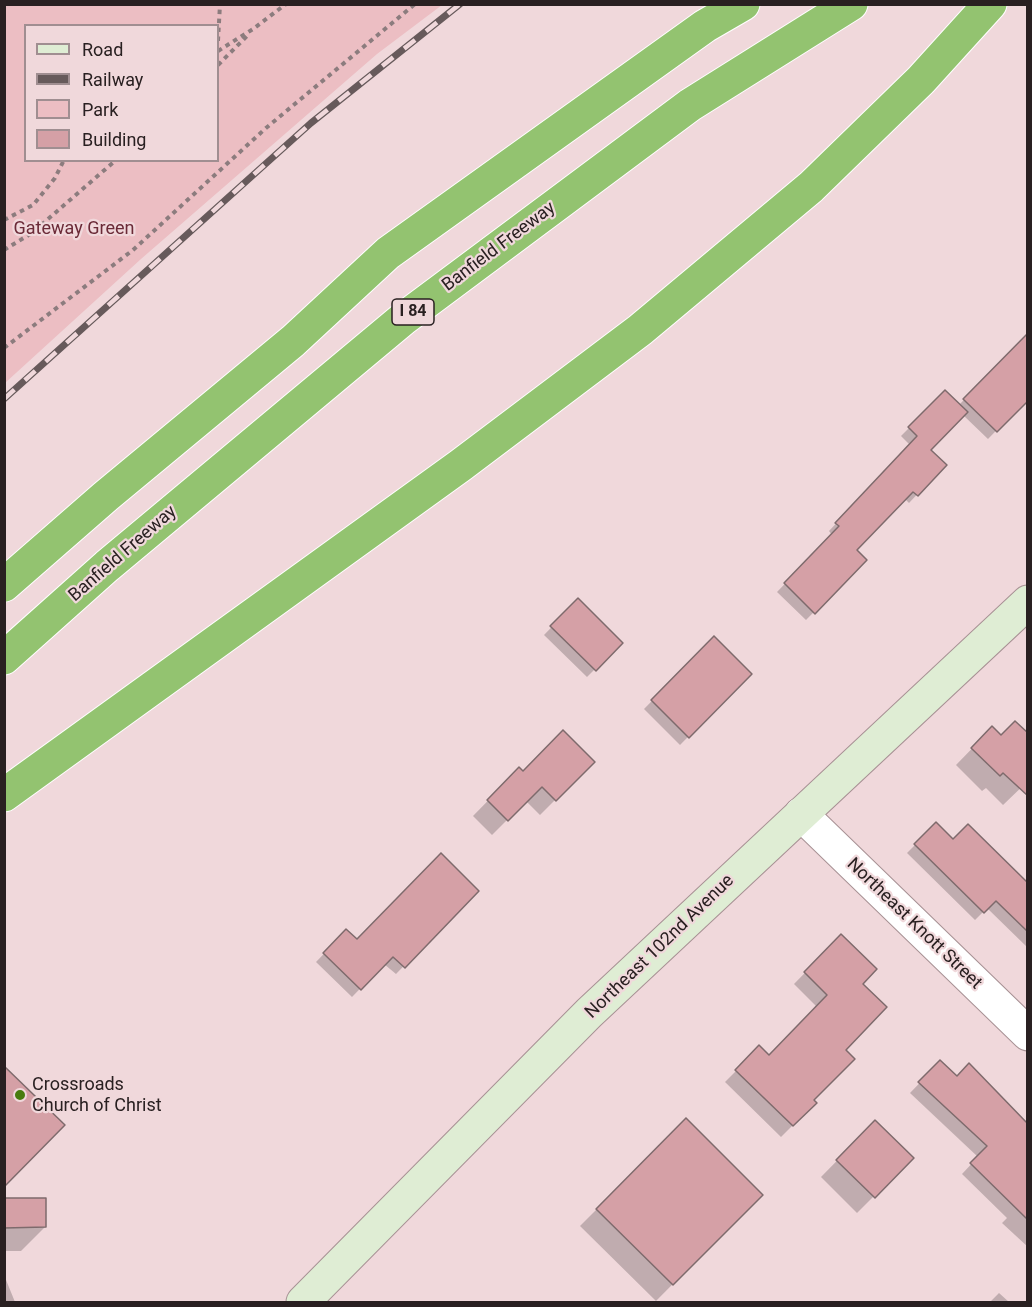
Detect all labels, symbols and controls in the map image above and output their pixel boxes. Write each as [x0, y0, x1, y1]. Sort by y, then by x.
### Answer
legend [24, 24, 219, 162]
text: Road [82, 39, 123, 60]
text: Railway [82, 69, 143, 90]
text: Park [82, 99, 118, 120]
text: Building [82, 129, 146, 150]
street label: Banfield Freeway [438, 197, 560, 297]
park label: Gateway Green [14, 218, 134, 240]
road number: I 84 [392, 299, 434, 325]
street label: Banfield Freeway [65, 501, 181, 607]
street label: Northeast Knott Street [842, 854, 986, 994]
street label: Northeast 102nd Avenue [581, 870, 739, 1024]
place label: Crossroads Church of Christ [32, 1074, 162, 1116]
marker: Crossroads Church of Christ [13, 1088, 27, 1102]

